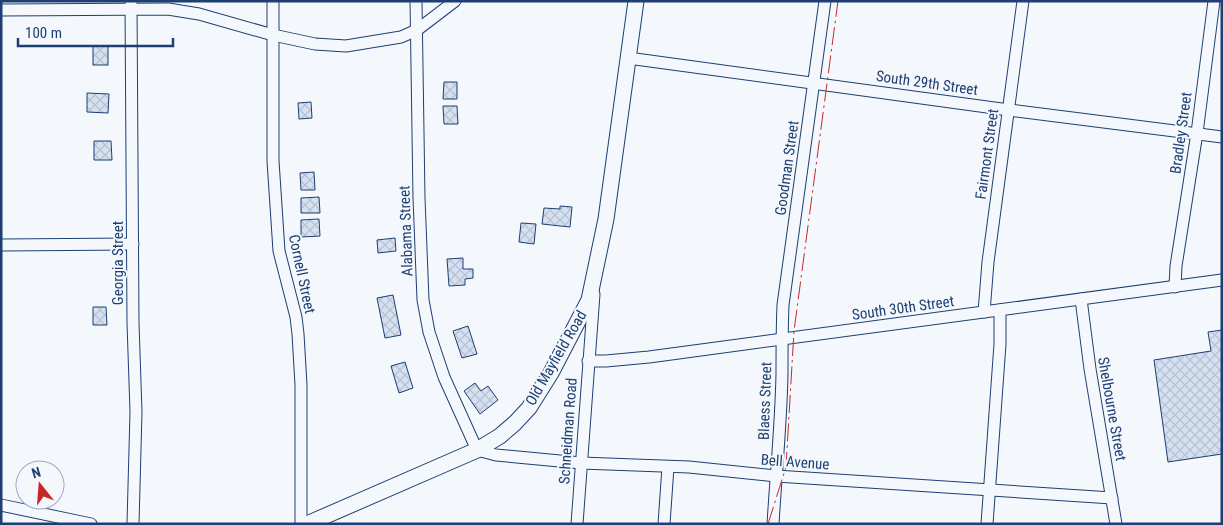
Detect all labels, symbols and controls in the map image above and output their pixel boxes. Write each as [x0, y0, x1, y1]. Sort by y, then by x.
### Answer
scale bar [18, 15, 172, 47]
text: 100 m [25, 24, 62, 42]
street label: South 29th Street [875, 67, 979, 99]
street label: Bradley Street [1166, 91, 1196, 175]
street label: Fairmont Street [972, 108, 1002, 200]
street label: Goodman Street [771, 119, 803, 217]
street label: Alabama Street [395, 185, 417, 277]
street label: Georgia Street [109, 221, 127, 305]
street label: Cornell Street [285, 233, 319, 315]
street label: South 30th Street [851, 292, 955, 324]
street label: Old Mayfield Road [521, 307, 591, 409]
street label: Shelbourne Street [1094, 356, 1130, 462]
street label: Blaess Street [755, 362, 775, 440]
street label: Schneidman Road [555, 377, 581, 485]
street label: Bell Avenue [760, 451, 830, 473]
north arrow [15, 460, 65, 510]
text: N [30, 464, 43, 481]

